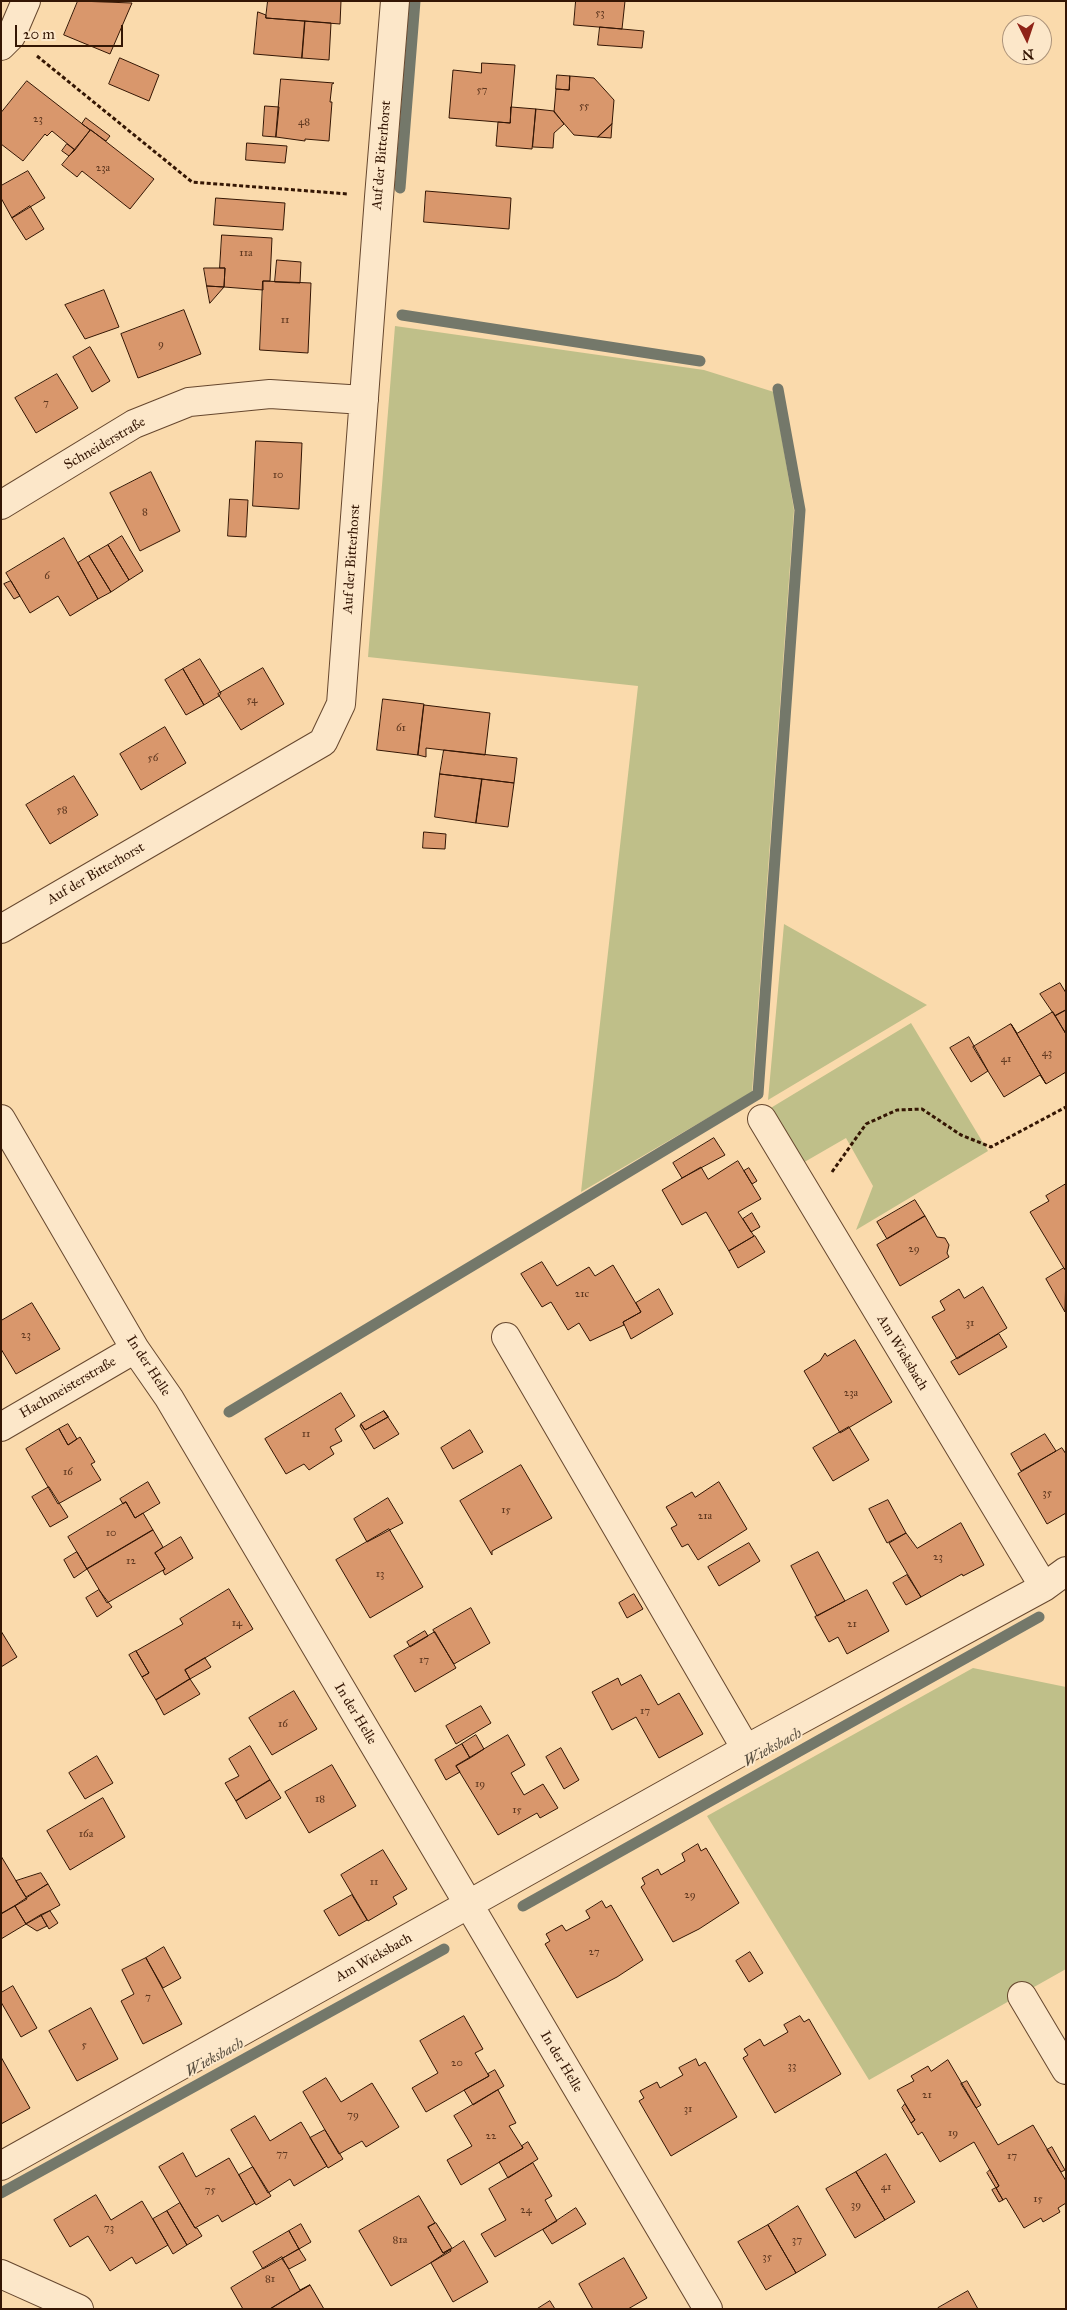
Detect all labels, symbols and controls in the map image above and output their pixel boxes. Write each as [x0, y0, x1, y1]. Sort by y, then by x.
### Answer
house number: 53 [595, 6, 605, 20]
scale bar [18, 15, 125, 47]
north arrow [1002, 15, 1052, 65]
text: 20 m [23, 25, 55, 43]
text: N [1021, 46, 1035, 63]
house number: 57 [477, 83, 487, 97]
house number: 55 [579, 99, 589, 113]
street label: Auf der Bitterhorst [369, 100, 395, 210]
house number: 23 [33, 112, 43, 126]
house number: 48 [298, 115, 310, 129]
house number: 23a [96, 161, 110, 175]
house number: 11a [239, 246, 253, 260]
house number: 11 [281, 313, 289, 327]
house number: 9 [158, 337, 164, 351]
house number: 7 [43, 396, 49, 410]
street label: Schneiderstraße [61, 414, 149, 474]
house number: 10 [273, 468, 283, 482]
street label: Auf der Bitterhorst [340, 504, 364, 614]
house number: 8 [142, 505, 148, 519]
house number: 6 [44, 569, 50, 583]
house number: 54 [247, 693, 257, 707]
house number: 61 [396, 721, 406, 735]
house number: 56 [148, 751, 158, 765]
house number: 58 [57, 803, 67, 817]
street label: Auf der Bitterhorst [44, 839, 148, 909]
house number: 43 [1042, 1046, 1052, 1060]
house number: 41 [1001, 1052, 1011, 1066]
house number: 29 [908, 1242, 920, 1256]
house number: 21c [575, 1287, 589, 1301]
street label: Am Wieksbach [873, 1312, 931, 1394]
house number: 31 [966, 1316, 974, 1330]
house number: 23 [21, 1328, 31, 1342]
street label: In der Helle [122, 1333, 174, 1399]
street label: Hachmeisterstraße [17, 1354, 119, 1422]
house number: 23a [844, 1386, 858, 1400]
house number: 11 [302, 1427, 310, 1441]
house number: 16 [63, 1465, 73, 1479]
house number: 35 [1042, 1486, 1052, 1500]
house number: 15 [501, 1503, 511, 1517]
house number: 21a [698, 1509, 712, 1523]
house number: 10 [106, 1526, 116, 1540]
house number: 23 [933, 1550, 943, 1564]
house number: 12 [126, 1554, 136, 1568]
house number: 13 [376, 1567, 384, 1581]
house number: 14 [232, 1616, 242, 1630]
house number: 21 [847, 1617, 857, 1631]
house number: 17 [419, 1653, 429, 1667]
street label: In der Helle [330, 1680, 380, 1748]
house number: 17 [640, 1704, 650, 1718]
house number: 16 [278, 1717, 288, 1731]
water label: Wieksbach [741, 1725, 805, 1771]
house number: 19 [475, 1777, 485, 1791]
house number: 18 [315, 1792, 325, 1806]
house number: 15 [512, 1803, 522, 1817]
house number: 16a [79, 1827, 93, 1841]
house number: 11 [370, 1875, 378, 1889]
house number: 29 [684, 1888, 696, 1902]
street label: Am Wieksbach [333, 1930, 415, 1986]
house number: 27 [588, 1945, 600, 1959]
house number: 7 [145, 1990, 151, 2004]
street label: In der Helle [536, 2028, 586, 2096]
water label: Wieksbach [183, 2035, 247, 2081]
house number: 5 [81, 2038, 87, 2052]
house number: 20 [451, 2056, 463, 2070]
house number: 33 [788, 2059, 796, 2073]
house number: 21 [922, 2088, 932, 2102]
house number: 31 [684, 2102, 692, 2116]
house number: 79 [347, 2108, 359, 2122]
house number: 19 [948, 2126, 958, 2140]
house number: 22 [486, 2129, 496, 2143]
house number: 77 [276, 2147, 288, 2161]
house number: 17 [1007, 2149, 1017, 2163]
house number: 41 [881, 2180, 891, 2194]
house number: 75 [205, 2183, 215, 2197]
house number: 15 [1033, 2192, 1043, 2206]
house number: 39 [851, 2198, 861, 2212]
house number: 24 [520, 2203, 532, 2217]
house number: 73 [104, 2221, 114, 2235]
house number: 81a [393, 2233, 407, 2247]
house number: 37 [792, 2233, 802, 2247]
house number: 35 [762, 2250, 772, 2264]
house number: 81 [265, 2272, 275, 2286]

